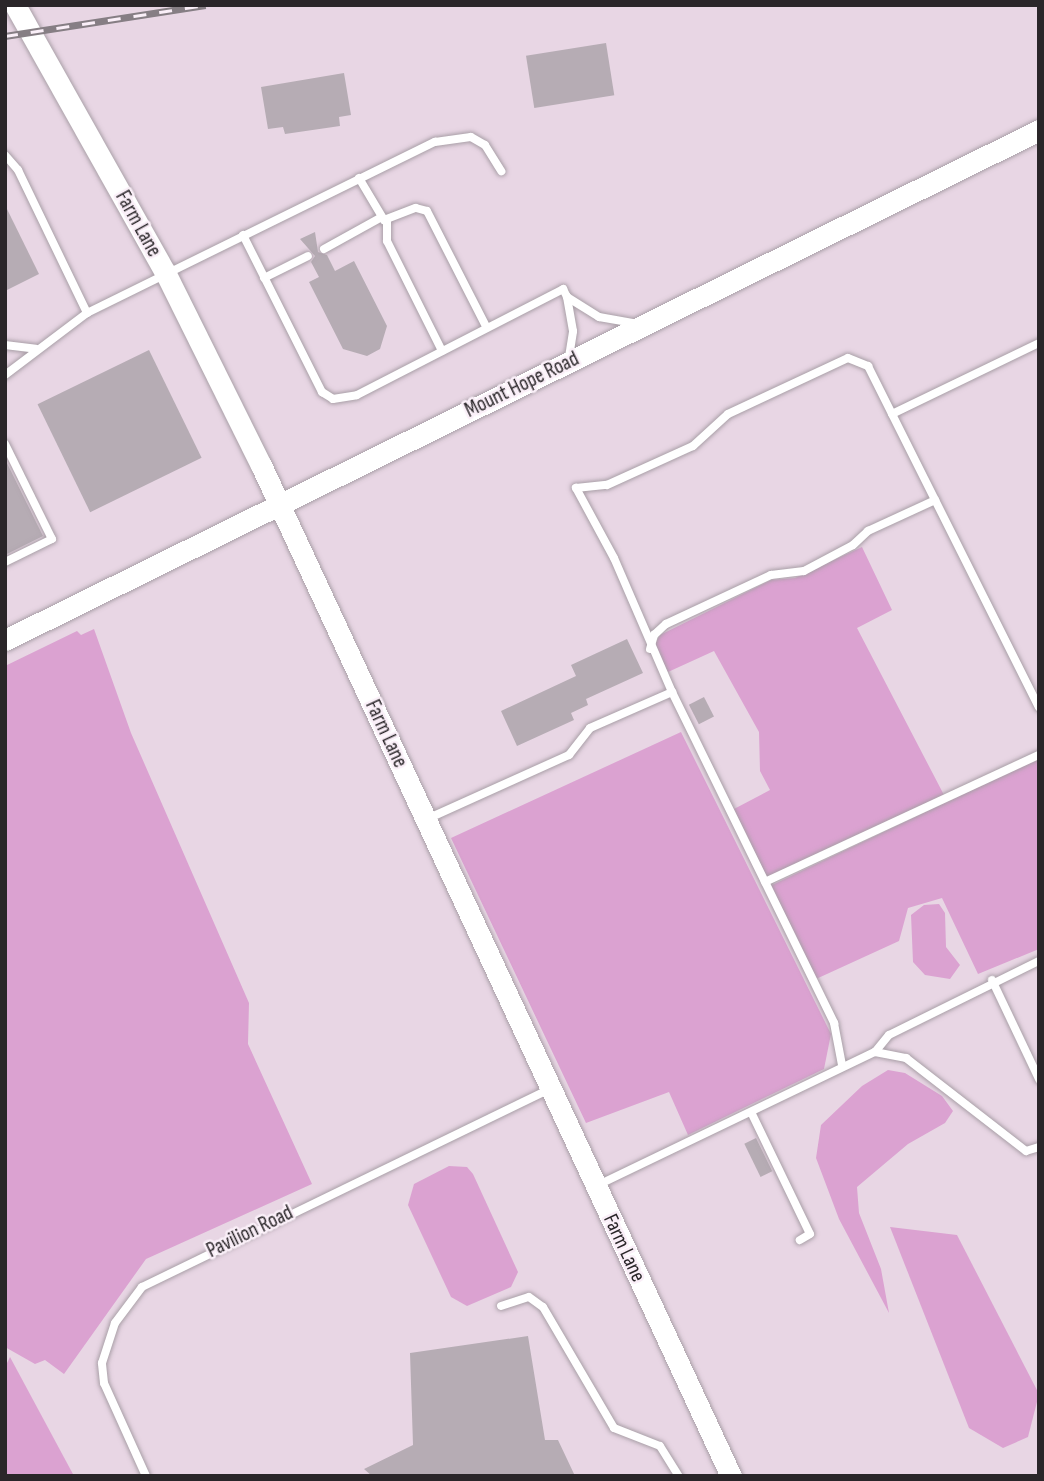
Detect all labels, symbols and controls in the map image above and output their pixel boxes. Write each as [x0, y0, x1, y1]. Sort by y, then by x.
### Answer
street label: Farm Lane [110, 186, 166, 262]
street label: Mount Hope Road [461, 347, 583, 423]
street label: Farm Lane [359, 696, 413, 772]
street label: Pavilion Road [203, 1200, 297, 1264]
street label: Farm Lane [597, 1210, 651, 1286]

